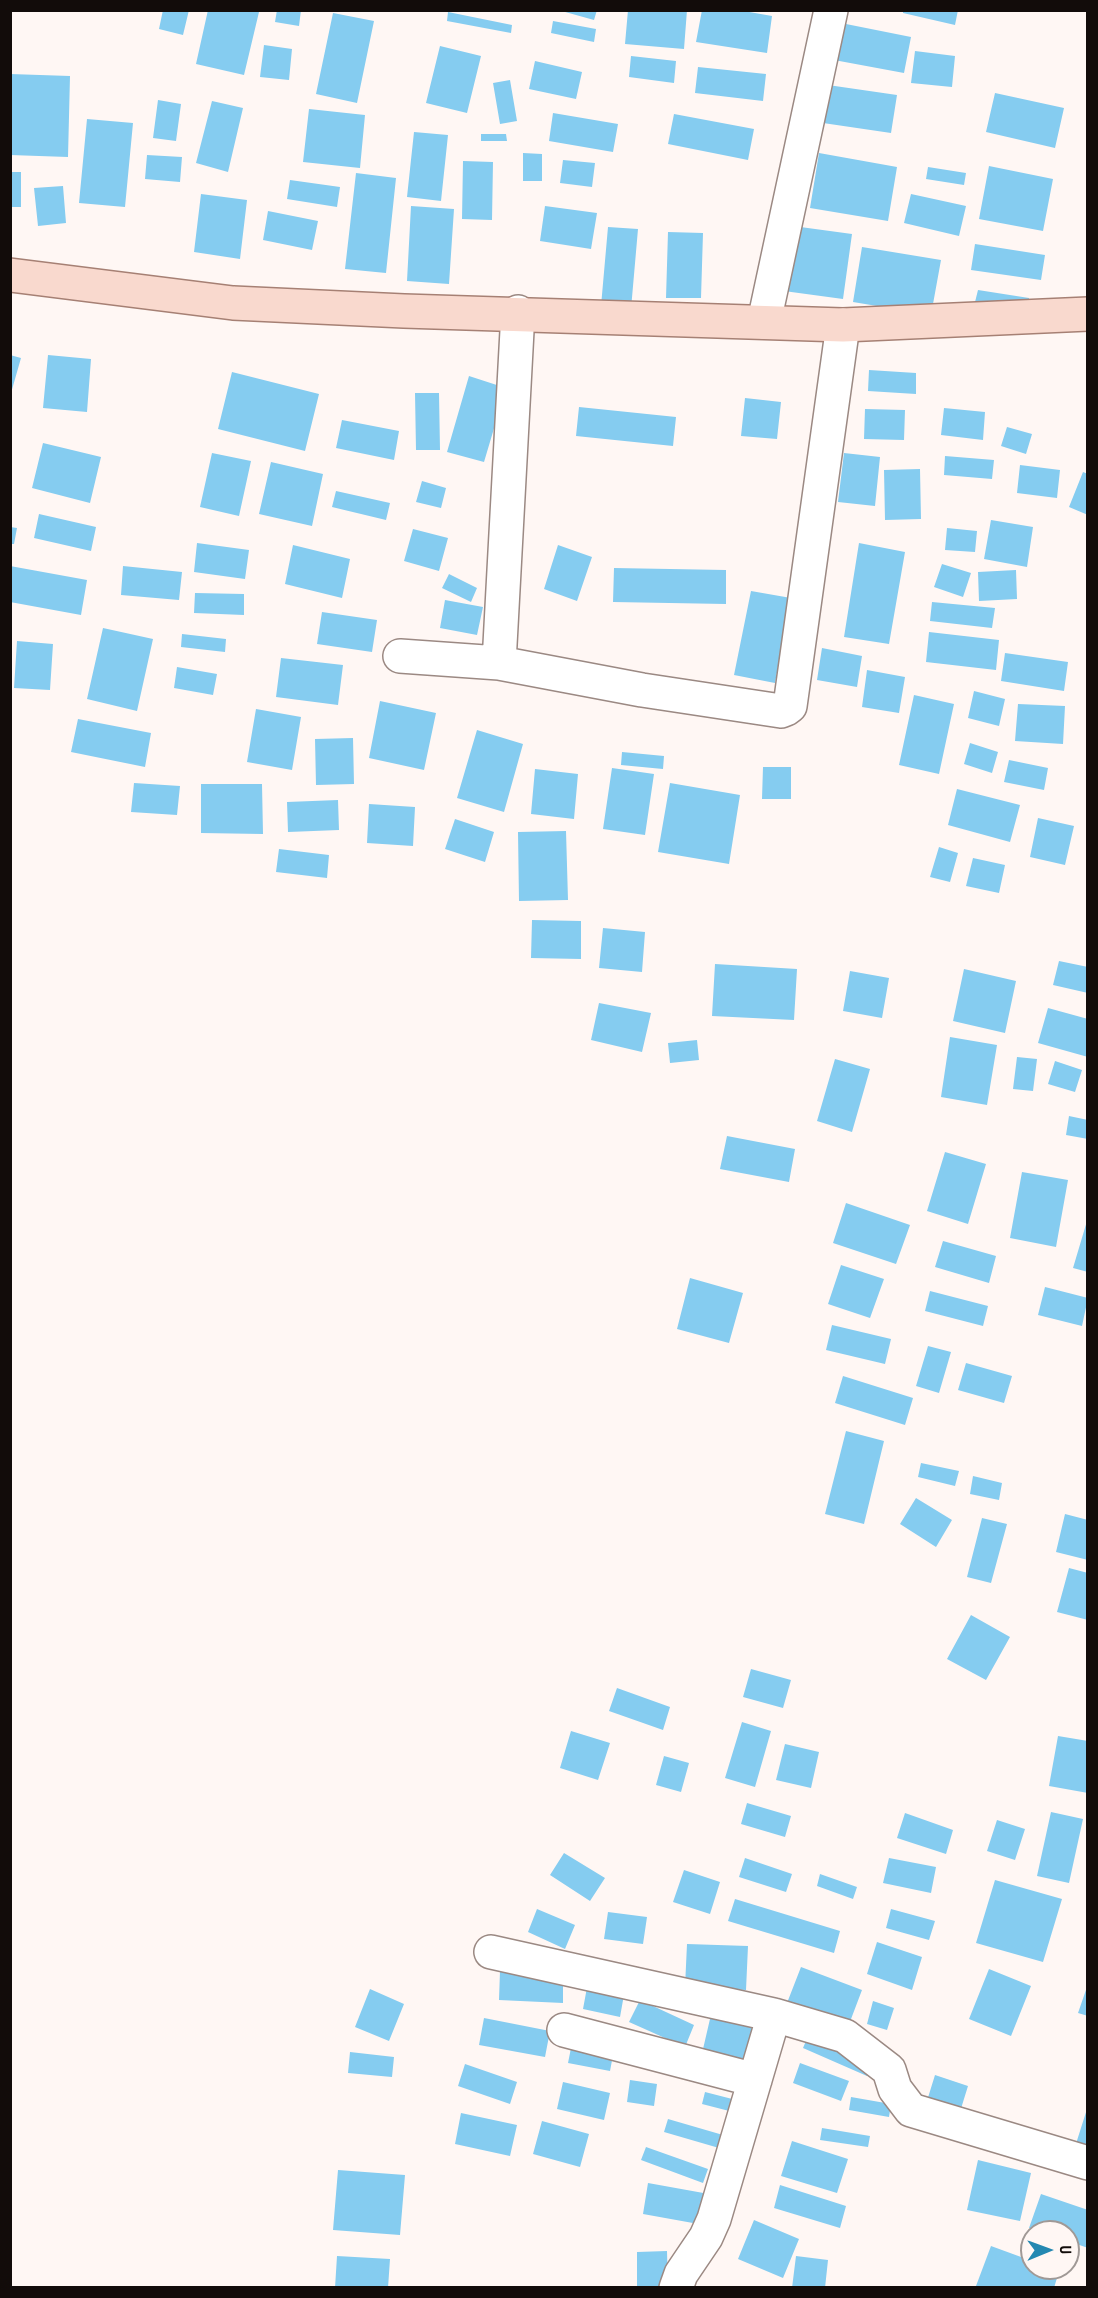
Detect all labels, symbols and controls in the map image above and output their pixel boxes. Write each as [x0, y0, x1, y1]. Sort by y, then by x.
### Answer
north arrow [1020, 2220, 1080, 2280]
text: U [1056, 2245, 1076, 2254]

